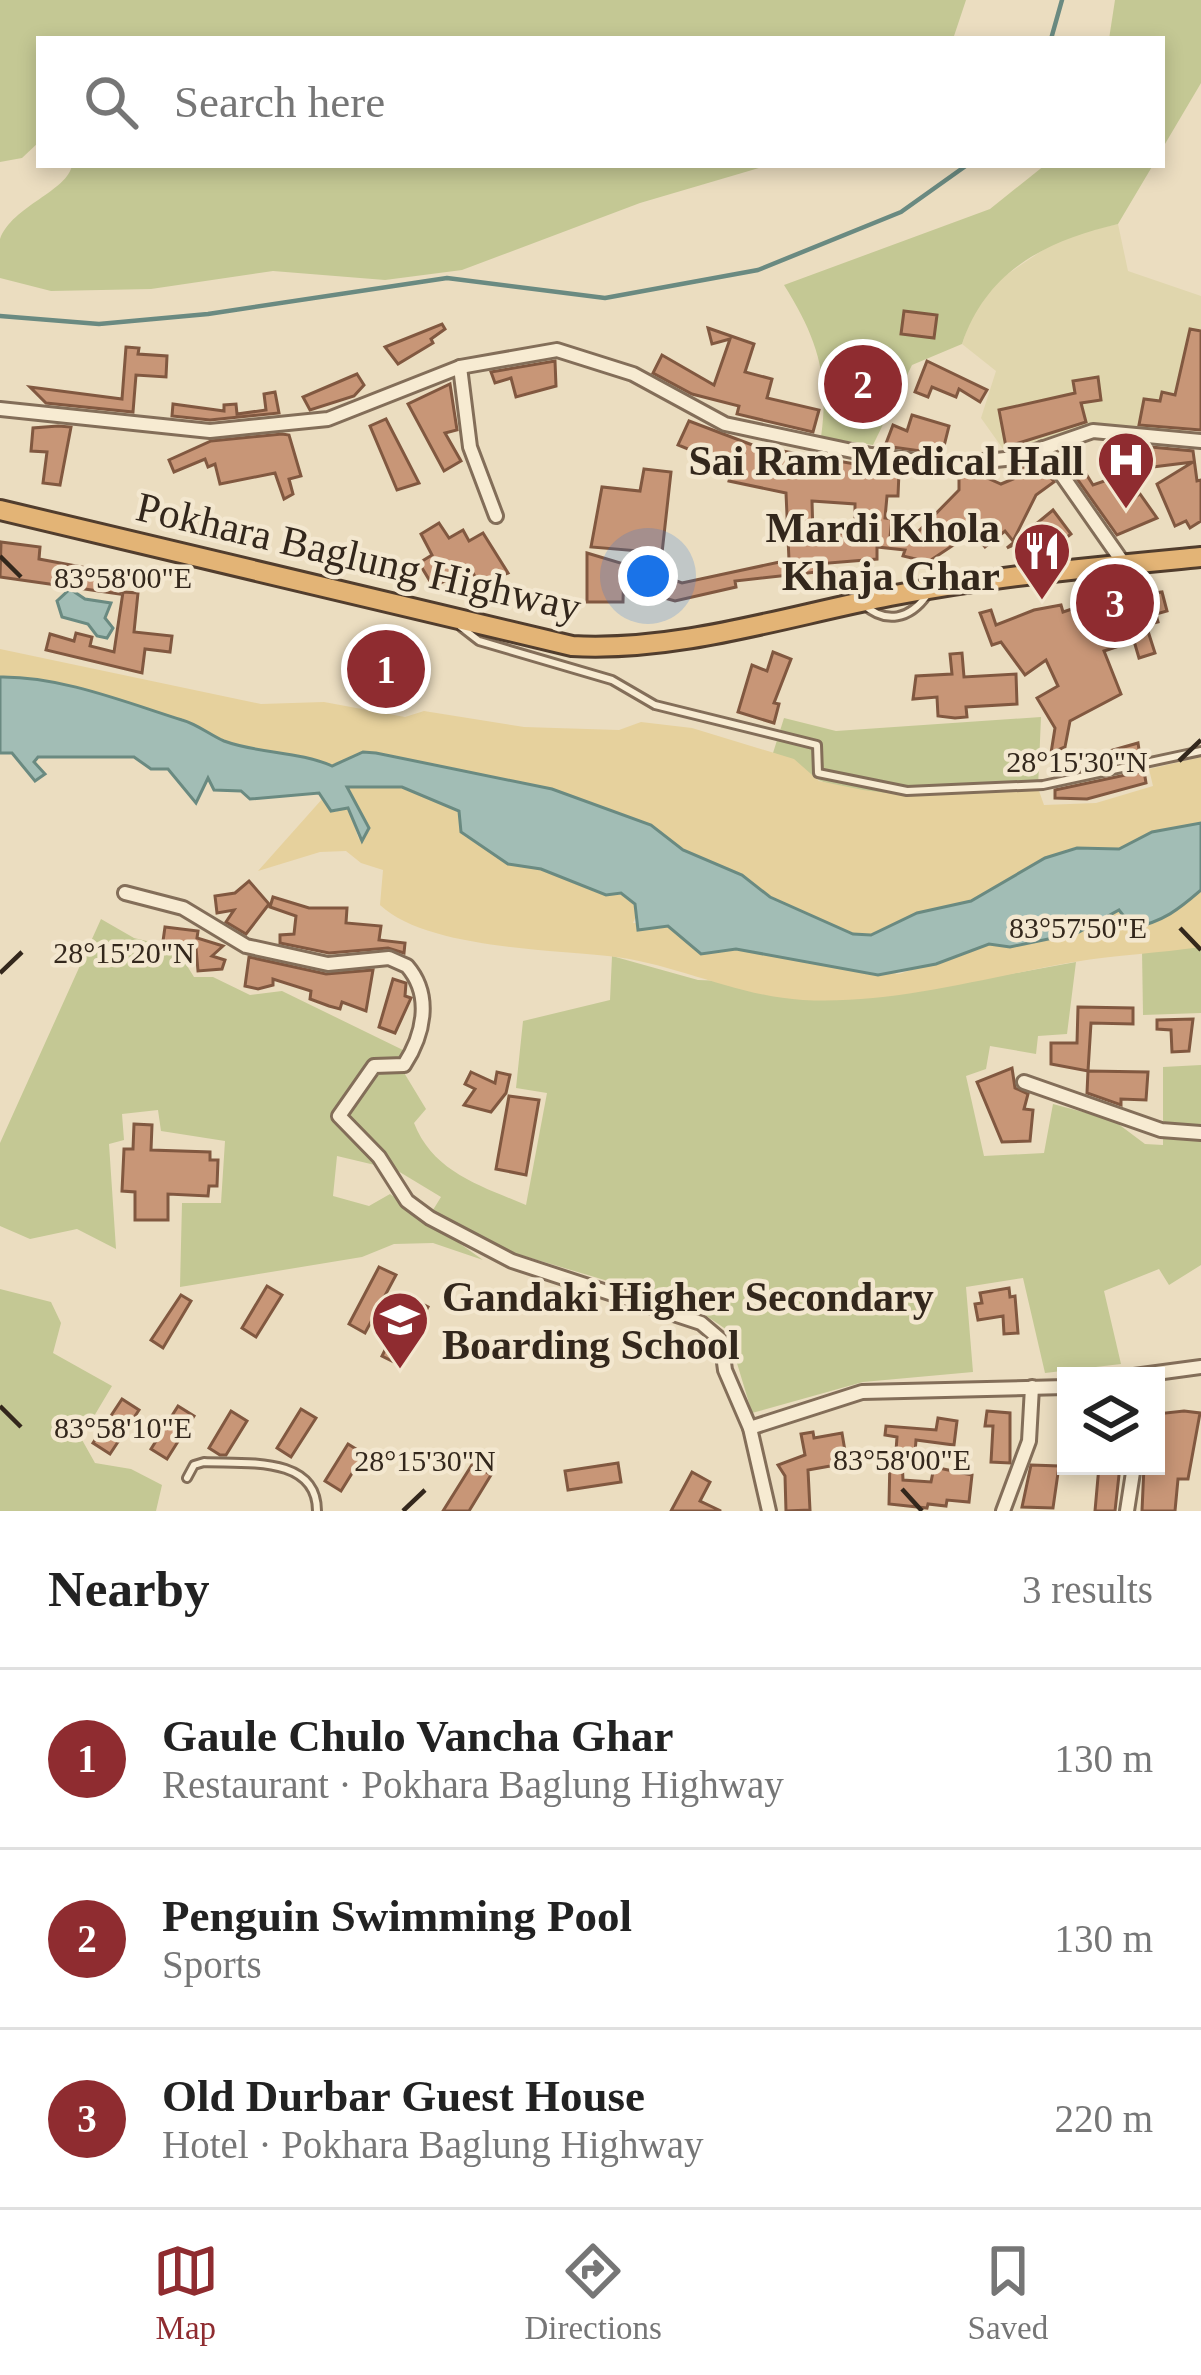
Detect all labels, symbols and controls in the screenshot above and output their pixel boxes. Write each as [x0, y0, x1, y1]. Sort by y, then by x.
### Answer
search box [36, 36, 1165, 168]
icon: search [78, 69, 144, 135]
text: Search here [174, 77, 385, 127]
pin: 2 [824, 339, 902, 429]
hospital icon: Sai Ram Medical Hall [1095, 429, 1157, 511]
place label: Sai Ram Medical Hall [689, 438, 1084, 484]
street label: Pokhara Baglung Highway [132, 483, 586, 631]
place label: Mardi Khola Khaja Ghar [765, 505, 1000, 599]
restaurant icon: Mardi Khola Khaja Ghar [1011, 520, 1073, 602]
your location [618, 546, 678, 606]
pin: 3 [1076, 558, 1154, 648]
text: 83°58'00"E [54, 561, 192, 594]
pin: 1 [347, 624, 425, 714]
text: 28°15'30"N [1006, 745, 1148, 778]
text: 83°57'50"E [1009, 911, 1147, 944]
text: 28°15'20"N [53, 936, 195, 969]
place label: Gandaki Higher Secondary Boarding School [442, 1274, 934, 1368]
school or university icon: Gandaki Higher Secondary Boarding School [369, 1289, 431, 1371]
map controls [1057, 1367, 1165, 1475]
button: layers [1057, 1367, 1165, 1475]
text: 83°58'10"E [54, 1411, 192, 1444]
text: 83°58'00"E [833, 1443, 971, 1476]
text: 28°15'30"N [354, 1444, 496, 1477]
text: Nearby [48, 1561, 209, 1617]
text: 3 results [1022, 1568, 1153, 1611]
text: Gaule Chulo Vancha Ghar [162, 1711, 673, 1761]
text: 1 [77, 1737, 97, 1780]
text: 130 m [1054, 1737, 1153, 1780]
text: Restaurant · Pokhara Baglung Highway [162, 1763, 784, 1806]
text: Penguin Swimming Pool [162, 1891, 632, 1941]
text: 2 [77, 1917, 97, 1960]
text: 130 m [1054, 1917, 1153, 1960]
text: Sports [162, 1943, 262, 1986]
text: Old Durbar Guest House [162, 2071, 645, 2121]
text: 3 [77, 2097, 97, 2140]
text: 220 m [1054, 2097, 1153, 2140]
text: Hotel · Pokhara Baglung Highway [162, 2123, 704, 2166]
tab: Map [153, 2238, 219, 2347]
tab: Directions [524, 2238, 662, 2347]
tab: Saved [968, 2238, 1048, 2347]

